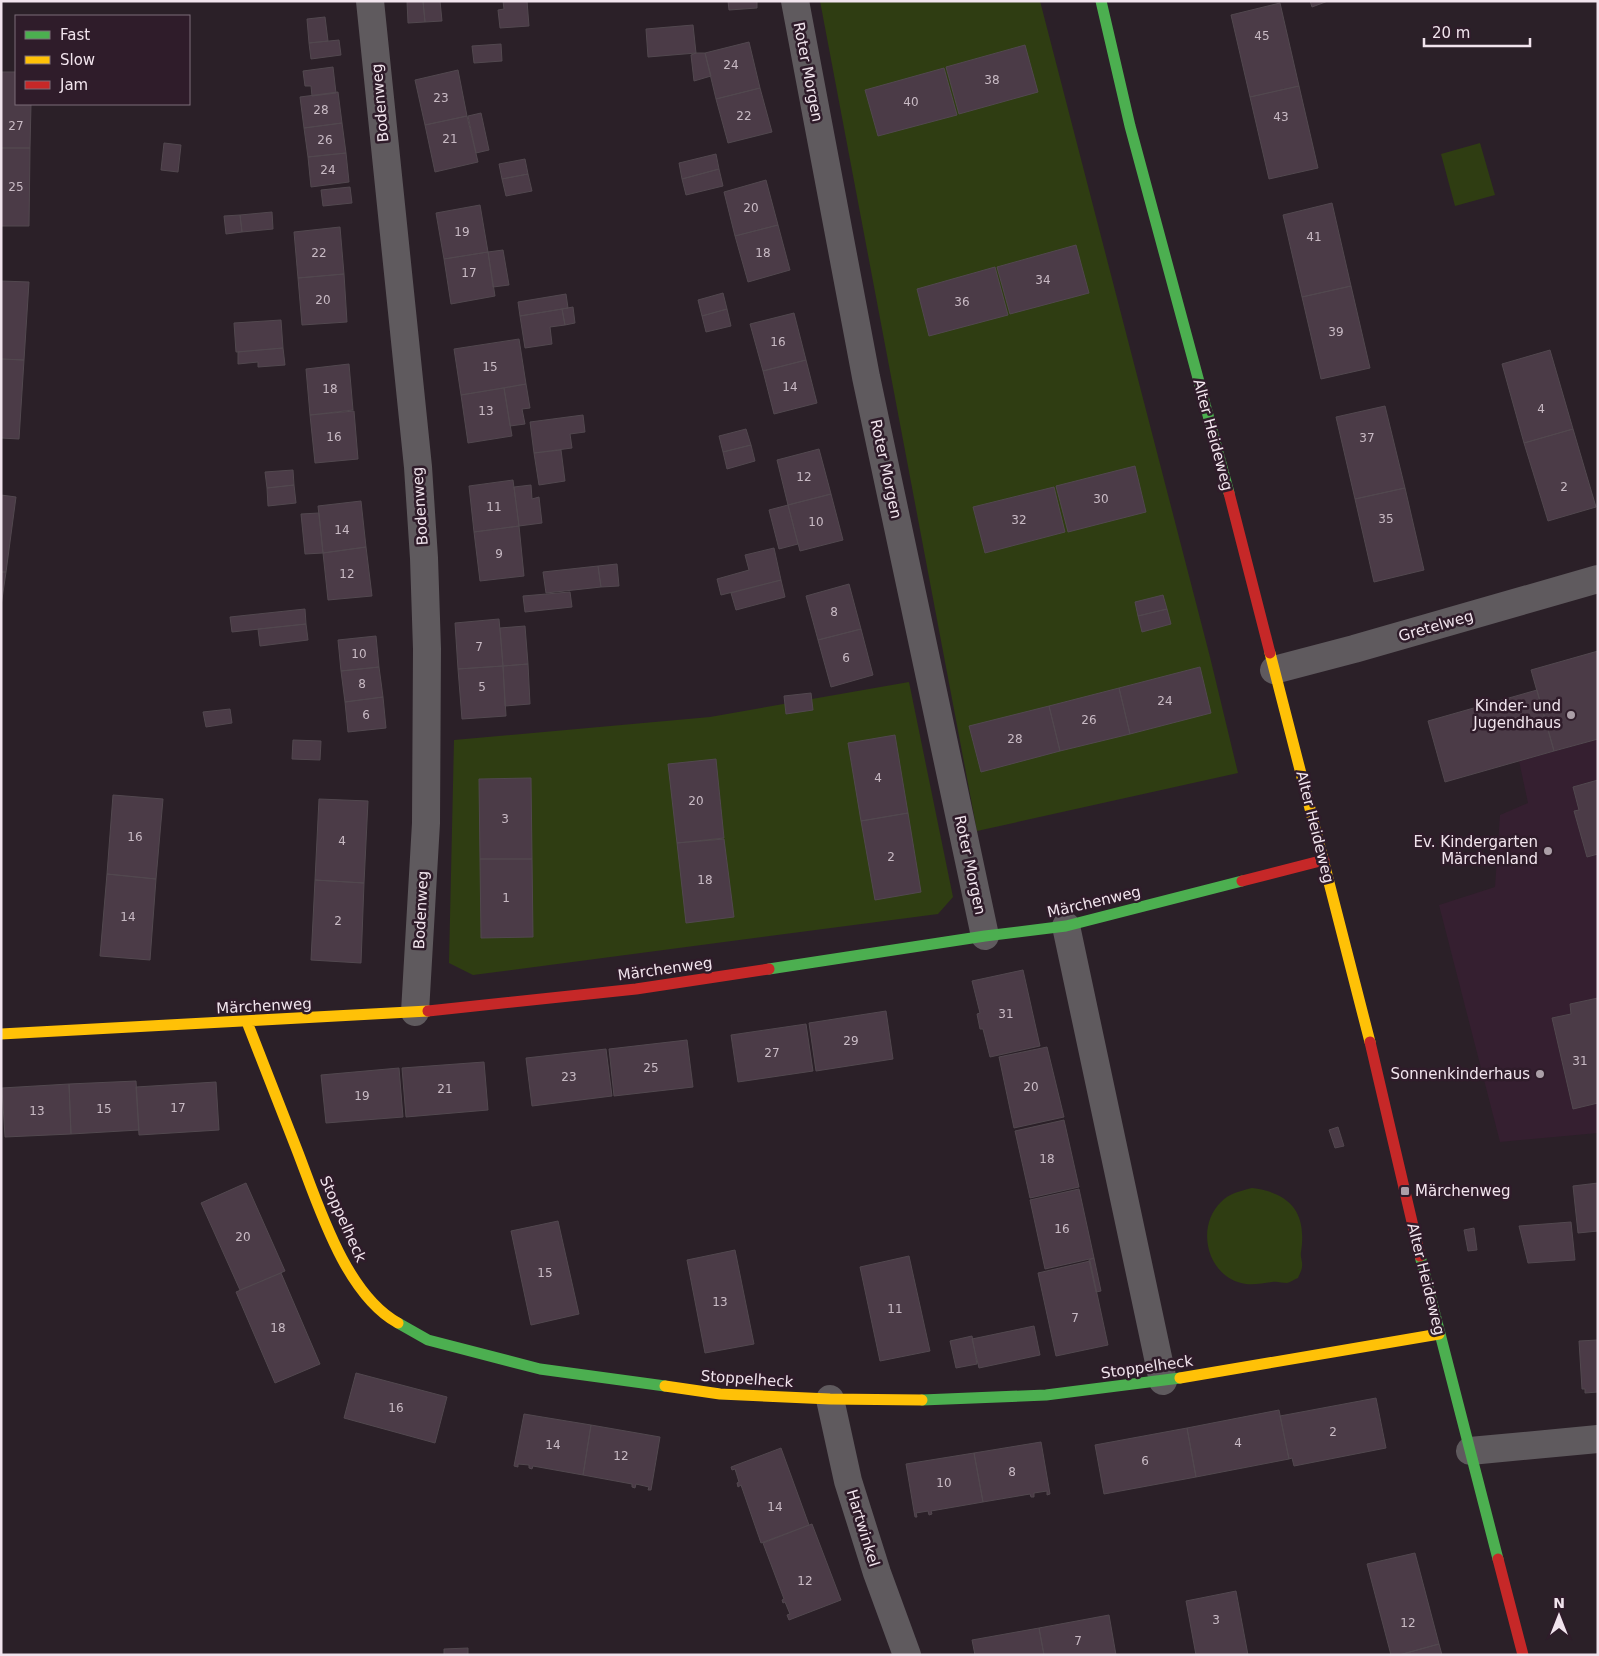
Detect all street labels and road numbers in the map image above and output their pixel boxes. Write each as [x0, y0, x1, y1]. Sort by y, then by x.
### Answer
street label: Roter Morgen [790, 21, 826, 123]
street label: Bodenweg [368, 63, 392, 143]
street label: Alter Heideweg [1189, 377, 1237, 493]
street label: Roter Morgen [867, 418, 905, 520]
street label: Bodenweg [408, 466, 432, 546]
street label: Gretelweg [1397, 607, 1475, 645]
street label: Alter Heideweg [1292, 769, 1338, 885]
street label: Roter Morgen [951, 814, 989, 916]
street label: Bodenweg [410, 870, 432, 950]
street label: Märchenweg [1045, 882, 1143, 922]
street label: Märchenweg [616, 953, 714, 985]
street label: Märchenweg [216, 995, 312, 1017]
street label: Stoppelheck [316, 1173, 370, 1265]
street label: Alter Heideweg [1403, 1221, 1449, 1337]
street label: Stoppelheck [1100, 1352, 1194, 1382]
street label: Stoppelheck [700, 1367, 794, 1391]
street label: Hartwinkel [843, 1487, 883, 1569]

